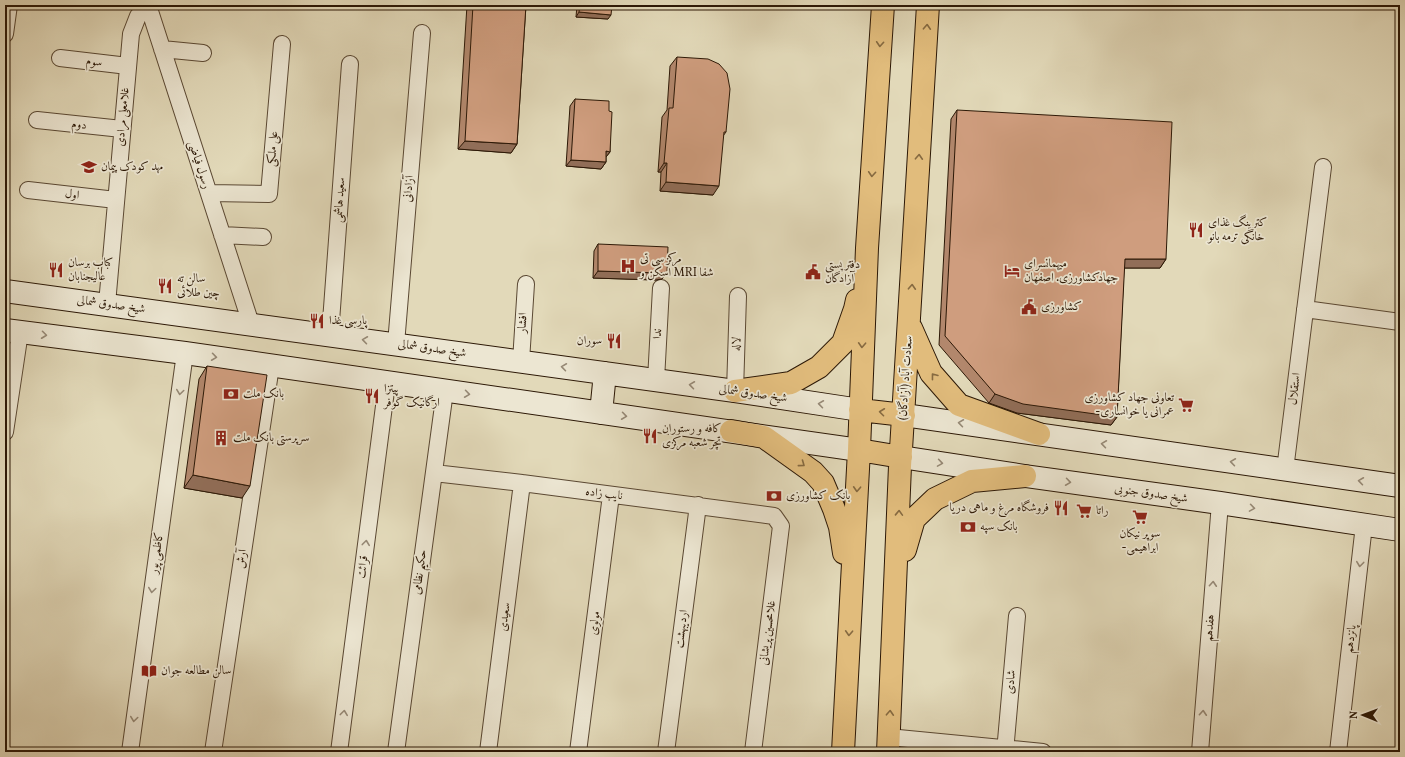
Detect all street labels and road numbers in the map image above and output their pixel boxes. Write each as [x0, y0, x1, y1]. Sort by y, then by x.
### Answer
street label: سوم [85, 53, 103, 73]
street label: غلامعلی مرادی [112, 86, 134, 147]
street label: دوم [70, 116, 88, 136]
street label: علی ملکی [264, 130, 282, 167]
street label: رسول فیاضی [184, 139, 214, 191]
street label: آزادانی [399, 173, 418, 203]
street label: سعید هاشمی [330, 176, 350, 223]
street label: اول [64, 186, 81, 204]
street label: شیخ صدوق شمالی [75, 292, 146, 320]
street label: افشار [514, 312, 532, 335]
street label: ندا [650, 328, 666, 340]
street label: سعادت آباد (آزادگان) [894, 335, 917, 421]
street label: شیخ صدوق شمالی [396, 336, 467, 364]
street label: لاله [729, 336, 745, 351]
street label: استقلال [1285, 372, 1305, 406]
street label: شیخ صدوق شمالی [717, 381, 788, 409]
street label: شیخ صدوق جنوبی [1113, 481, 1189, 509]
street label: نایب زاده [584, 484, 624, 504]
street label: کاظمی پور [146, 531, 168, 576]
street label: آرش [232, 547, 252, 570]
street label: حکیم نظامی [409, 548, 434, 596]
street label: قرائت [354, 555, 372, 579]
street label: غلامحسین پریشانی [756, 599, 780, 666]
street label: سعیدی [495, 601, 515, 632]
street label: اردیبهشت [672, 609, 692, 649]
street label: مولوی [586, 610, 604, 636]
street label: هفدهم [1201, 614, 1221, 642]
street label: پانزدهم [1341, 623, 1363, 654]
street label: شادی [1002, 669, 1020, 695]

